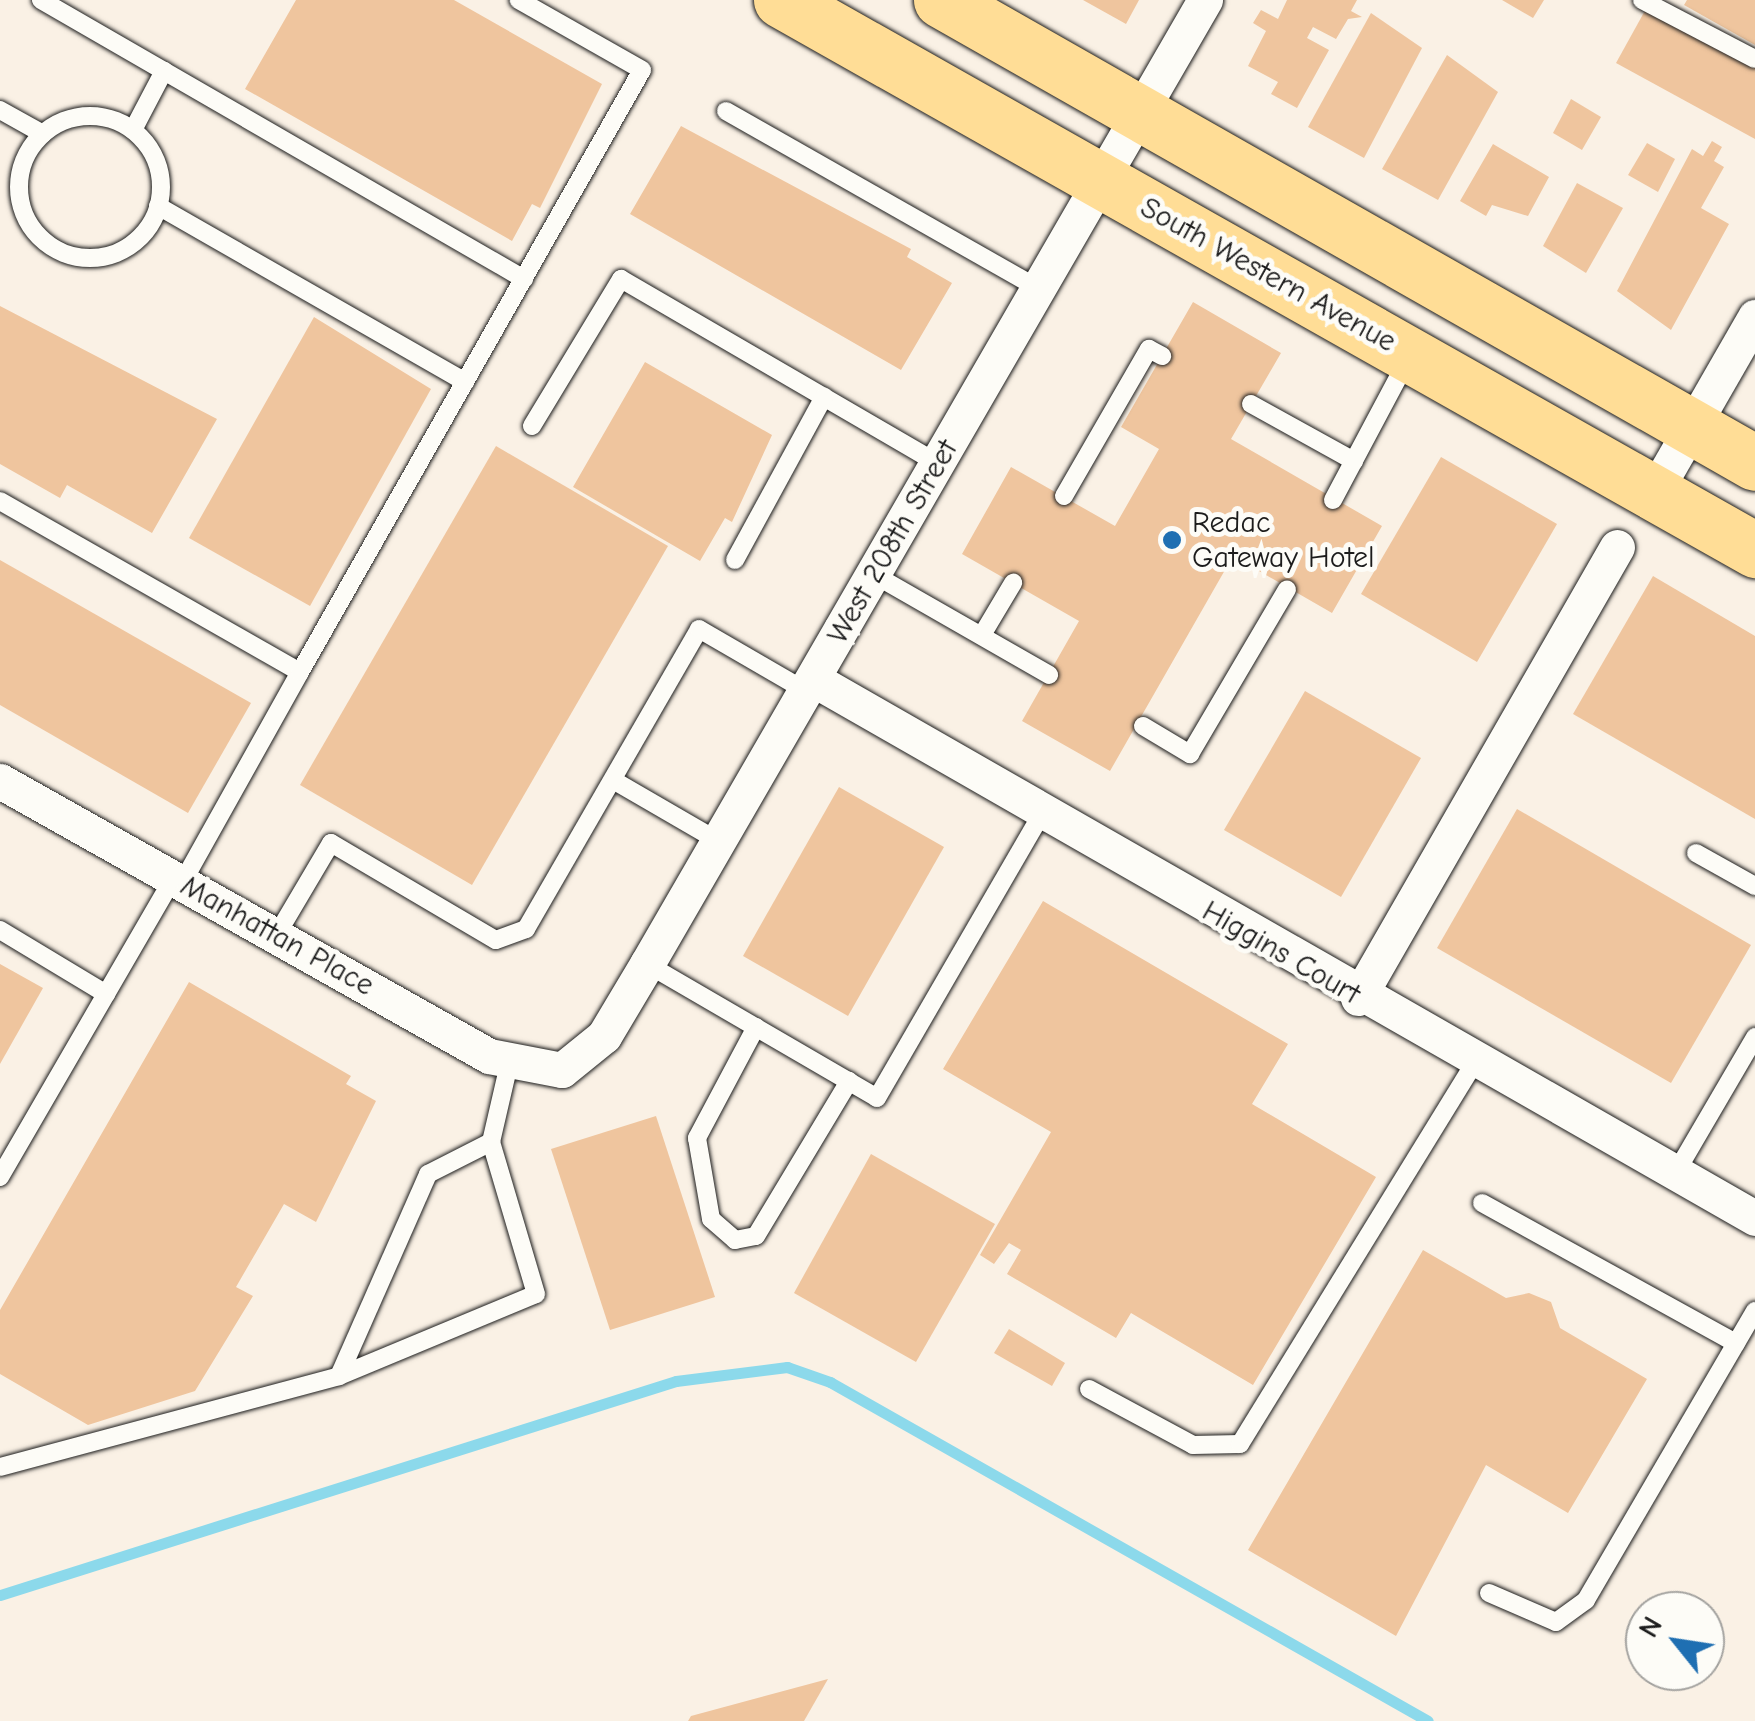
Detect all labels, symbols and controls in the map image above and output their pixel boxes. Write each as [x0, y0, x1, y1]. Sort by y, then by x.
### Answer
street label: South Western Avenue [1134, 190, 1402, 360]
street label: West 208th Street [820, 434, 966, 650]
place label: Redac Gateway Hotel [1192, 505, 1375, 576]
marker: Redac Gateway Hotel [1161, 529, 1183, 551]
street label: Manhattan Place [174, 868, 380, 1004]
street label: Higgins Court [1196, 893, 1366, 1013]
north arrow [1625, 1591, 1725, 1691]
text: N [1632, 1611, 1669, 1643]

